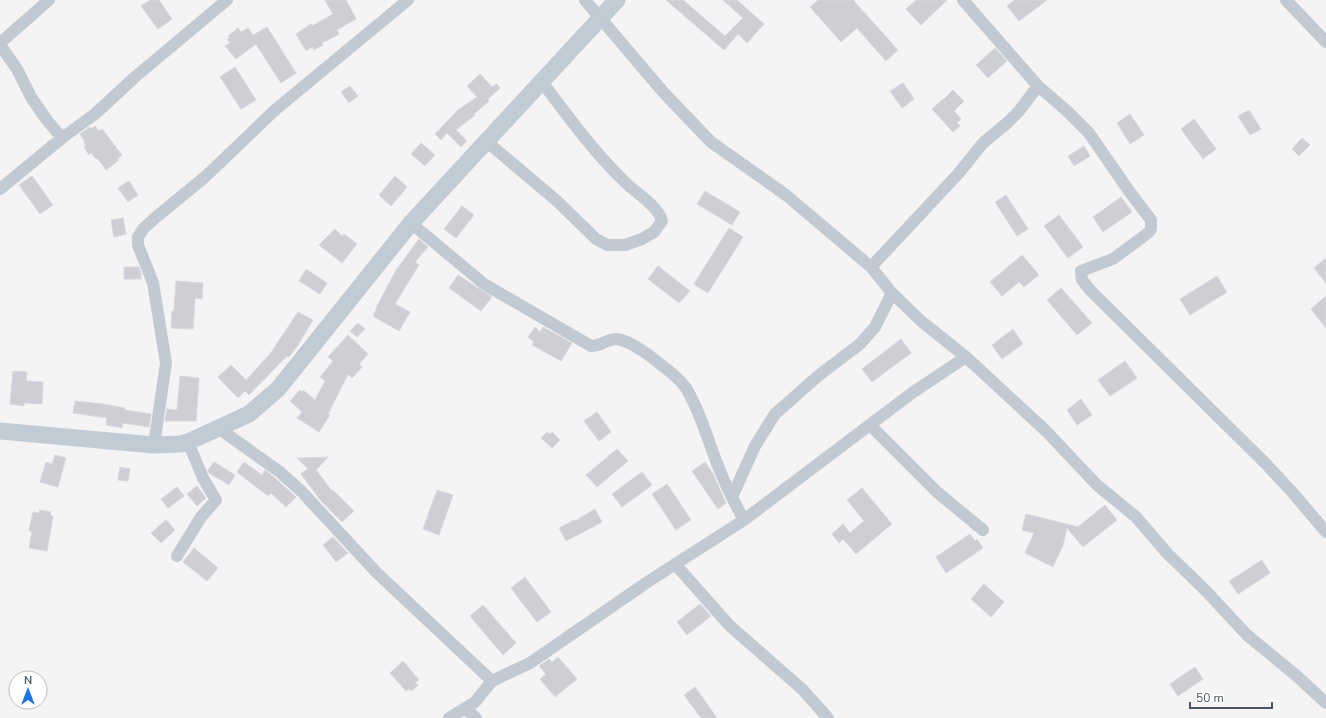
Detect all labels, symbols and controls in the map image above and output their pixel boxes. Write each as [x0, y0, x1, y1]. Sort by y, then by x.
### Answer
north arrow [8, 670, 48, 710]
text: N [24, 673, 32, 688]
scale bar [1190, 684, 1272, 710]
text: 50 m [1196, 690, 1224, 706]

